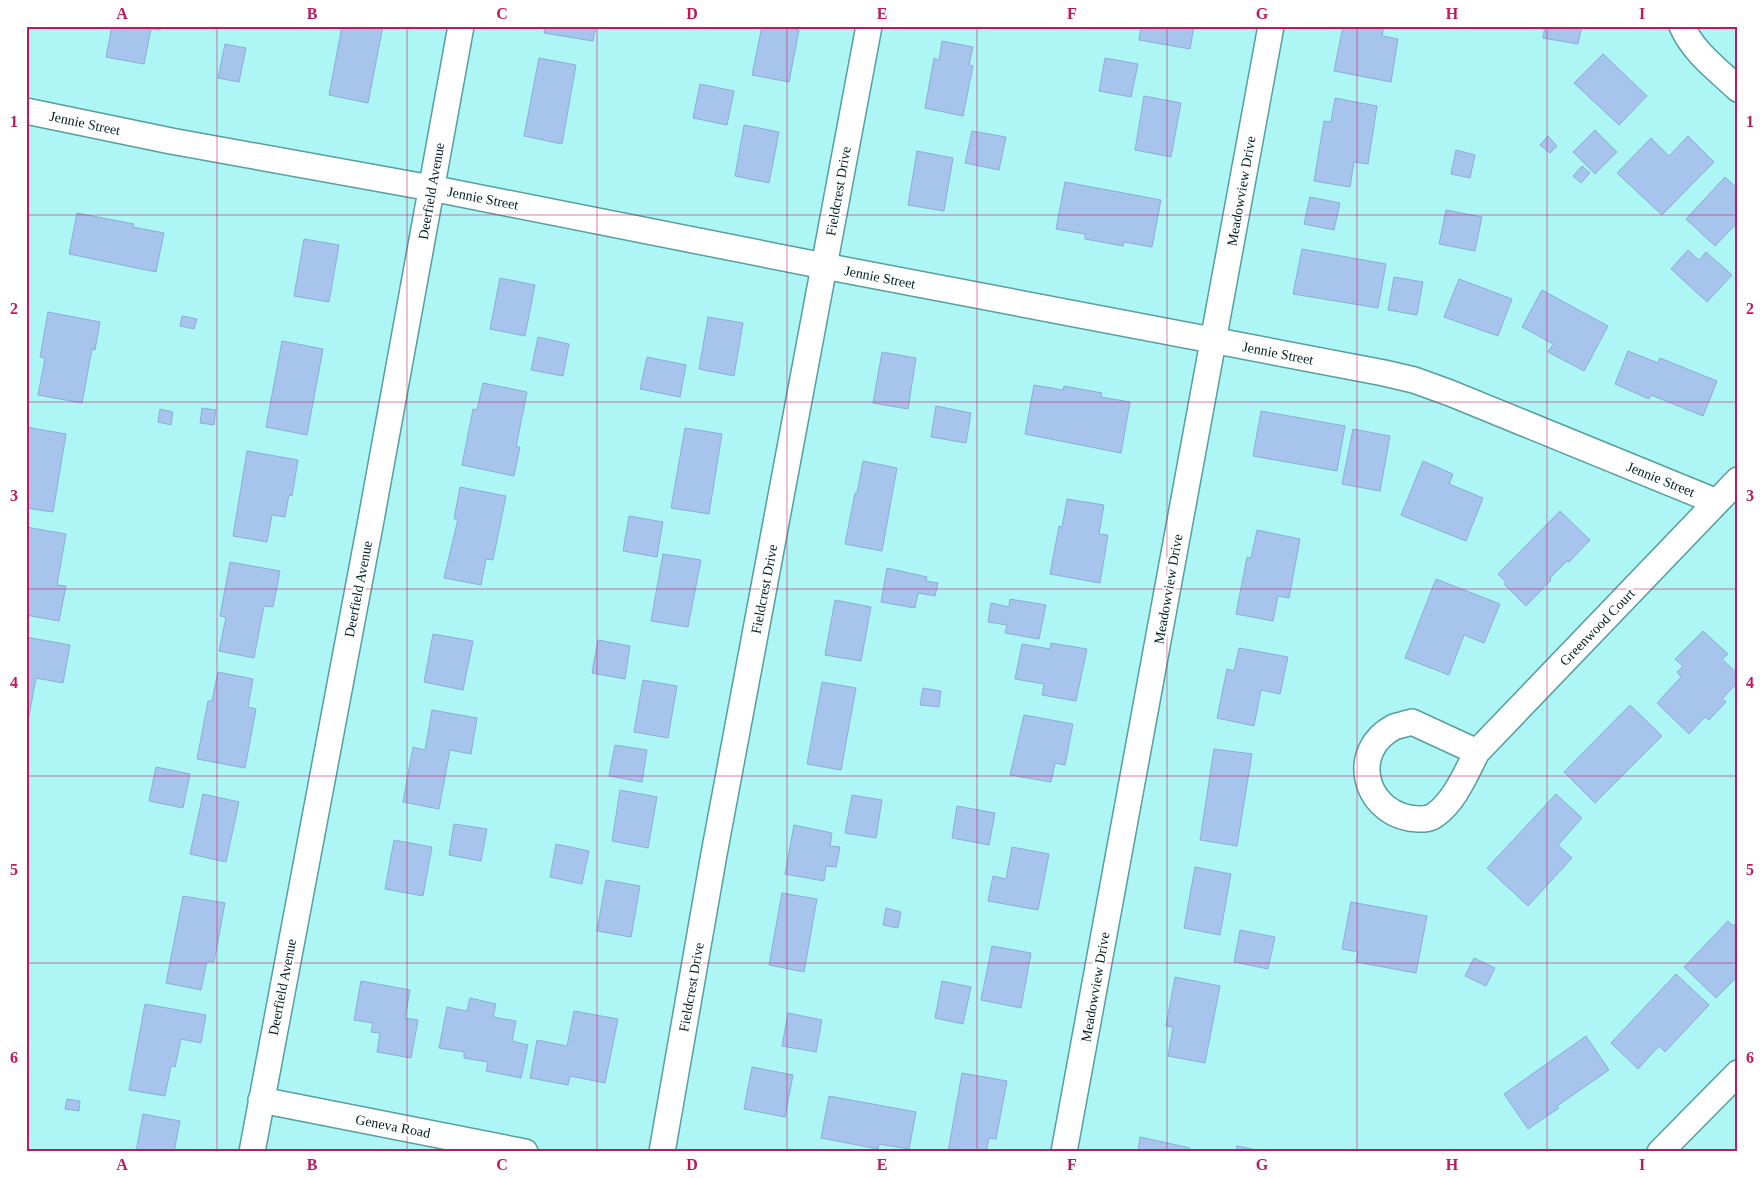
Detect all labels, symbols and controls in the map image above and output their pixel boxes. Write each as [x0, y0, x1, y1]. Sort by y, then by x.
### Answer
text: A [116, 5, 128, 22]
text: B [307, 5, 318, 22]
text: C [496, 5, 508, 22]
text: D [686, 5, 698, 22]
text: E [877, 5, 887, 22]
text: F [1067, 5, 1077, 22]
text: G [1256, 5, 1269, 22]
text: H [1446, 5, 1459, 22]
text: I [1639, 5, 1645, 22]
street label: Jennie Street [48, 109, 122, 138]
text: 1 [10, 113, 18, 130]
text: 1 [1746, 113, 1754, 130]
street label: Meadowview Drive [1224, 135, 1259, 247]
street label: Deerfield Avenue [416, 141, 447, 241]
street label: Fieldcrest Drive [823, 145, 854, 237]
street label: Jennie Street [446, 184, 520, 213]
street label: Jennie Street [843, 263, 917, 292]
text: 2 [10, 300, 18, 317]
text: 2 [1746, 300, 1754, 317]
street label: Jennie Street [1241, 339, 1315, 368]
street label: Jennie Street [1625, 459, 1697, 500]
text: 3 [10, 487, 18, 504]
text: 3 [1746, 487, 1754, 504]
street label: Meadowview Drive [1151, 533, 1186, 645]
street label: Deerfield Avenue [342, 540, 375, 639]
street label: Fieldcrest Drive [748, 543, 780, 635]
street label: Greenwood Court [1557, 586, 1638, 669]
text: 4 [10, 674, 18, 691]
text: 4 [1746, 674, 1754, 691]
text: 5 [10, 861, 18, 878]
text: 5 [1746, 861, 1754, 878]
street label: Meadowview Drive [1078, 931, 1113, 1043]
street label: Deerfield Avenue [266, 938, 299, 1037]
street label: Fieldcrest Drive [676, 941, 707, 1033]
text: 6 [10, 1049, 18, 1066]
text: 6 [1746, 1049, 1754, 1066]
street label: Geneva Road [354, 1112, 432, 1141]
text: A [116, 1156, 128, 1173]
text: B [307, 1156, 318, 1173]
text: C [496, 1156, 508, 1173]
text: D [686, 1156, 698, 1173]
text: E [877, 1156, 887, 1173]
text: F [1067, 1156, 1077, 1173]
text: G [1256, 1156, 1269, 1173]
text: H [1446, 1156, 1459, 1173]
text: I [1639, 1156, 1645, 1173]

